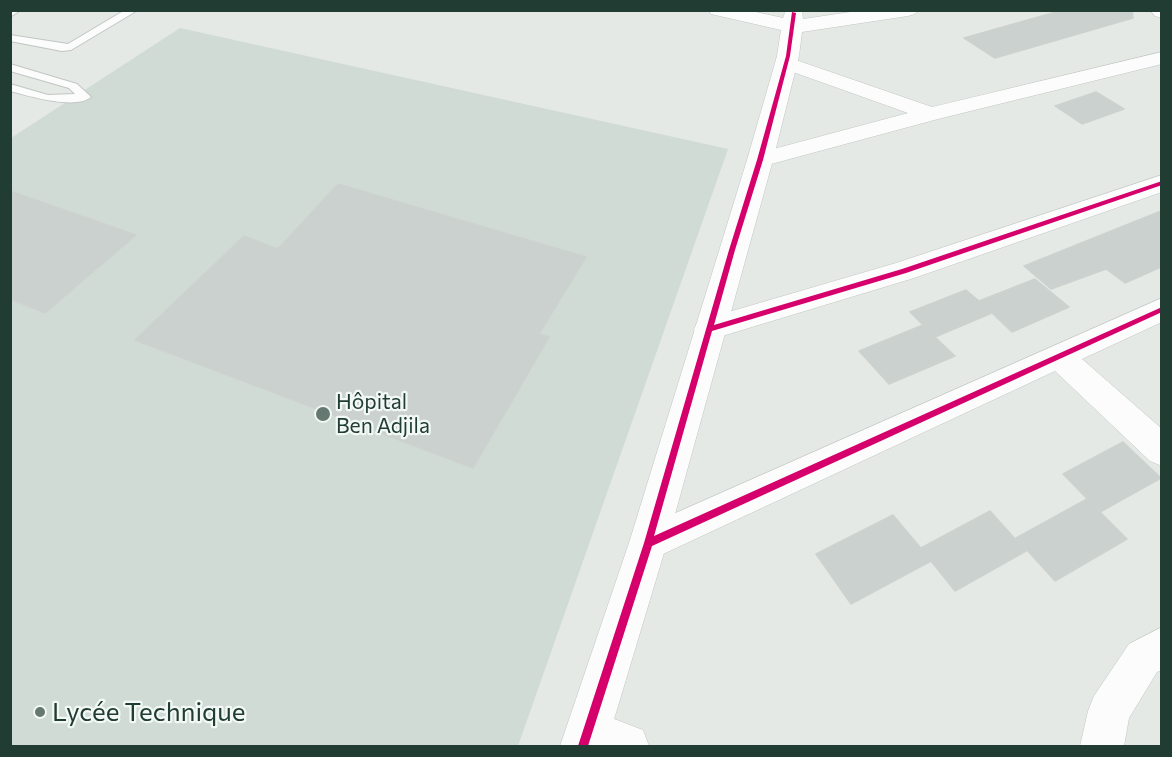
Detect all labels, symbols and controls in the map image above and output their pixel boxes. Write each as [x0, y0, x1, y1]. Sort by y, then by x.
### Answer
place label: Hôpital Ben Adjila [336, 389, 430, 439]
marker: Hôpital Ben Adjila [314, 405, 332, 423]
place label: Lycée Technique [52, 696, 246, 728]
marker: Lycée Technique [33, 705, 47, 719]

